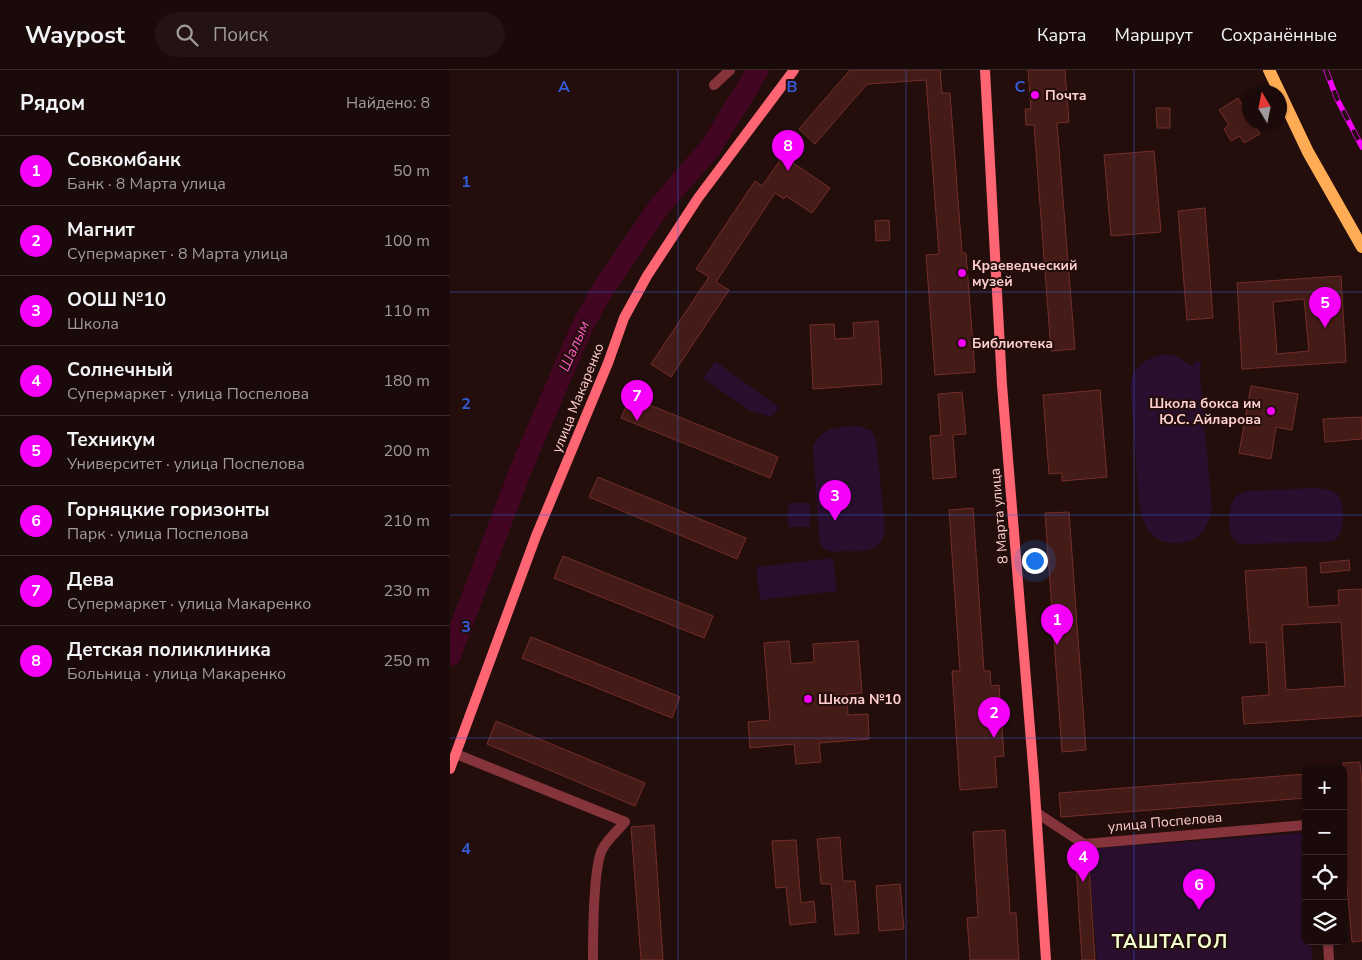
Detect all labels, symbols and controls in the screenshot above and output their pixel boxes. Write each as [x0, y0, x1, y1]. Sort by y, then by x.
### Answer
search box [155, 12, 505, 57]
text: Waypost [25, 19, 125, 51]
icon: search [173, 21, 201, 49]
text: Поиск [213, 22, 268, 48]
text: Карта [1037, 23, 1087, 47]
text: Маршрут [1115, 23, 1193, 47]
text: Сохранённые [1221, 23, 1337, 47]
text: A [558, 76, 570, 98]
text: B [786, 76, 798, 98]
text: C [1015, 76, 1026, 98]
north arrow [1242, 85, 1287, 130]
place label: Почта [1045, 86, 1087, 105]
text: Рядом [20, 89, 85, 117]
marker: Почта [1029, 89, 1041, 101]
text: Найдено: 8 [346, 92, 430, 114]
pin: 8 [772, 130, 804, 171]
text: Совкомбанк [67, 147, 181, 173]
text: 1 [31, 160, 41, 182]
text: 50 m [393, 160, 430, 182]
text: 1 [461, 171, 471, 193]
text: Банк · 8 Марта улица [67, 173, 226, 195]
text: Магнит [67, 217, 135, 243]
text: 2 [31, 230, 41, 252]
text: 100 m [383, 230, 430, 252]
text: Супермаркет · 8 Марта улица [67, 243, 288, 265]
place label: Краеведческий музей [972, 256, 1077, 291]
marker: Краеведческий музей [956, 267, 968, 279]
text: ООШ №10 [67, 287, 166, 313]
pin: 5 [1309, 287, 1341, 328]
text: 3 [31, 300, 41, 322]
text: 110 m [383, 300, 430, 322]
text: Школа [67, 313, 119, 335]
water label: Шалым [554, 317, 594, 374]
place label: Библиотека [972, 334, 1053, 353]
marker: Библиотека [956, 337, 968, 349]
street label: улица Макаренко [547, 340, 609, 456]
text: Солнечный [67, 357, 173, 383]
text: 4 [31, 370, 41, 392]
text: 180 m [383, 370, 430, 392]
pin: 7 [621, 380, 653, 421]
text: Супермаркет · улица Поспелова [67, 383, 309, 405]
text: 2 [461, 393, 471, 415]
place label: Школа бокса им Ю.С. Айларова [1149, 394, 1261, 429]
marker: Школа бокса им Ю.С. Айларова [1265, 405, 1277, 417]
text: Техникум [67, 427, 155, 453]
text: 5 [31, 440, 41, 462]
text: 200 m [383, 440, 430, 462]
text: Университет · улица Поспелова [67, 453, 305, 475]
street label: 8 Марта улица [985, 467, 1013, 565]
pin: 3 [819, 480, 851, 521]
text: Горняцкие горизонты [67, 497, 269, 523]
text: 6 [31, 510, 41, 532]
text: 210 m [383, 510, 430, 532]
text: Парк · улица Поспелова [67, 523, 249, 545]
your location [1022, 548, 1048, 574]
text: Дева [67, 567, 114, 593]
text: 7 [31, 580, 41, 602]
text: 230 m [383, 580, 430, 602]
text: Супермаркет · улица Макаренко [67, 593, 311, 615]
pin: 1 [1041, 604, 1073, 645]
text: 3 [461, 616, 471, 638]
text: Детская поликлиника [67, 637, 271, 663]
text: 8 [31, 650, 41, 672]
text: 250 m [383, 650, 430, 672]
text: Больница · улица Макаренко [67, 663, 286, 685]
place label: Школа №10 [818, 690, 901, 709]
marker: Школа №10 [802, 693, 814, 705]
pin: 2 [978, 697, 1010, 738]
map controls [1302, 765, 1347, 945]
button: + [1302, 765, 1347, 810]
street label: улица Поспелова [1107, 808, 1223, 836]
button: − [1302, 810, 1347, 855]
text: 4 [461, 838, 471, 860]
pin: 4 [1067, 841, 1099, 882]
button: locate [1302, 855, 1347, 900]
pin: 6 [1183, 869, 1215, 910]
button: layers [1302, 900, 1347, 945]
district label: ТАШТАГОЛ [1112, 929, 1228, 955]

